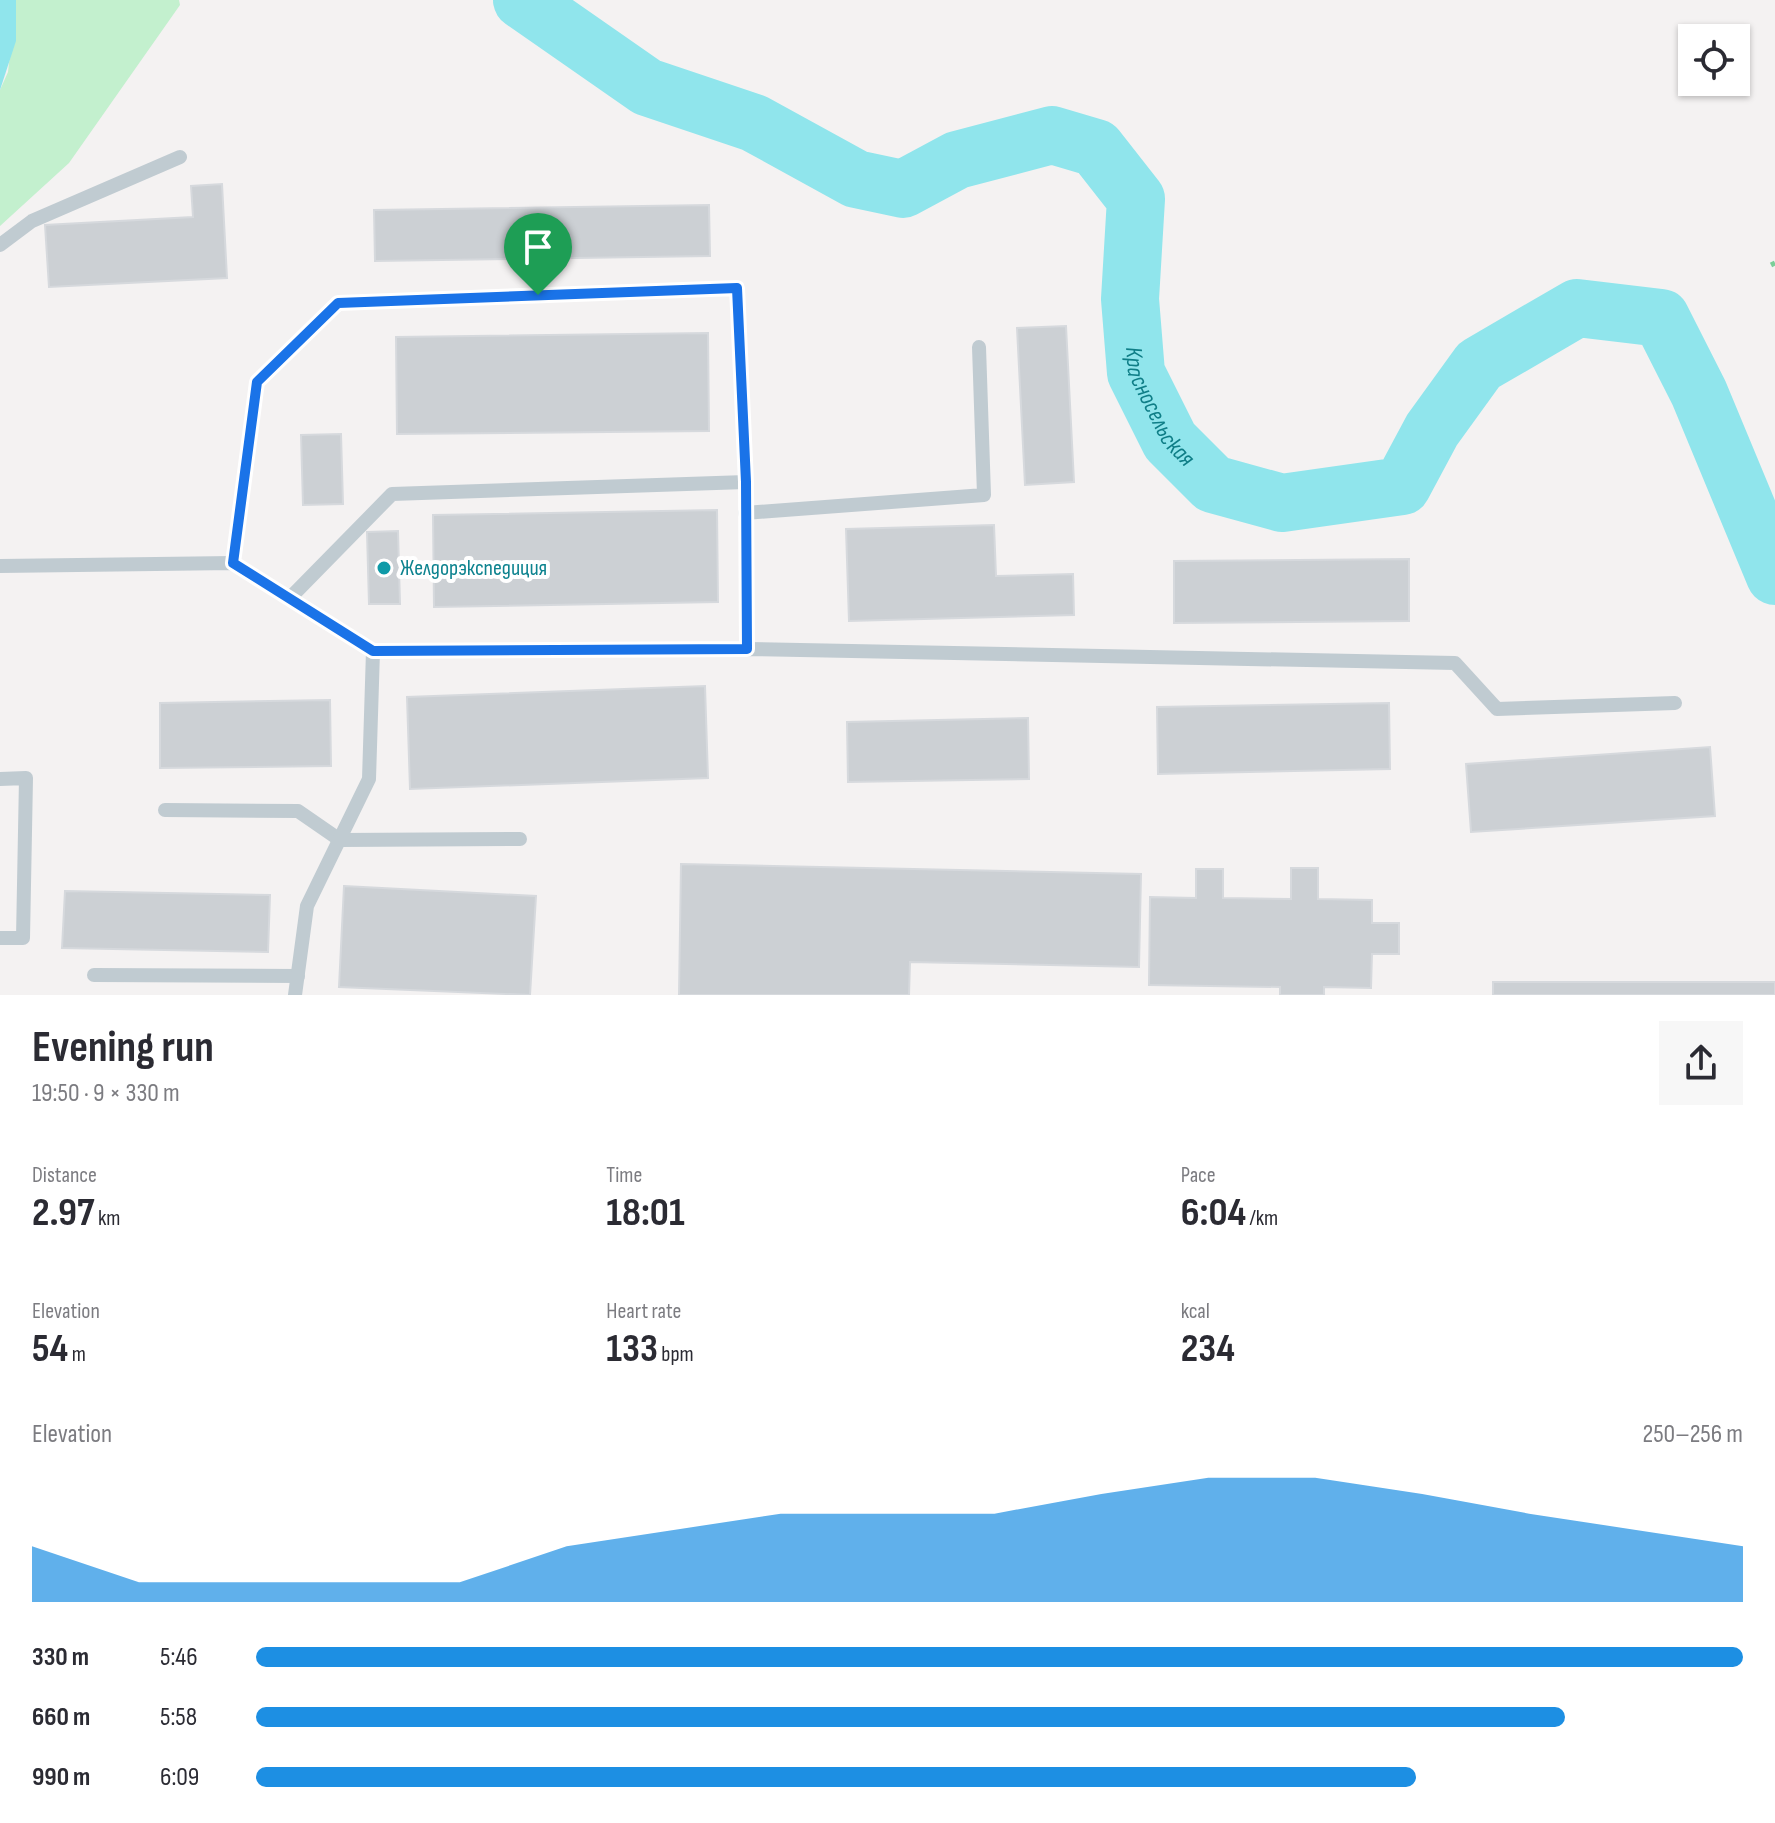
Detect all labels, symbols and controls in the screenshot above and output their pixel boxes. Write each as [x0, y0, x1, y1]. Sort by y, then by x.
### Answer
map controls [1678, 24, 1750, 96]
button: locate [1678, 24, 1750, 96]
pin [504, 213, 572, 295]
icon: arrive [516, 225, 560, 269]
water label: Красносельская [1119, 346, 1202, 473]
place label: Желдорэкспедиция [400, 555, 547, 582]
marker: Желдорэкспедиция [375, 559, 393, 577]
text: Evening run [32, 1021, 214, 1074]
button: share [1659, 1021, 1743, 1105]
text: 19:50 · 9 × 330 m [32, 1078, 180, 1109]
text: Distance [32, 1162, 97, 1189]
text: Time [606, 1162, 642, 1189]
text: Pace [1181, 1162, 1216, 1189]
text: 2.97 [32, 1189, 94, 1237]
text: 18:01 [606, 1189, 685, 1237]
text: 6:04 [1181, 1189, 1246, 1237]
text: km [94, 1205, 121, 1232]
text: /km [1246, 1205, 1278, 1232]
text: Elevation [32, 1298, 100, 1325]
text: Heart rate [606, 1298, 681, 1325]
text: kcal [1181, 1298, 1210, 1325]
text: 54 [32, 1325, 68, 1373]
text: 133 [606, 1325, 658, 1373]
text: 234 [1181, 1325, 1235, 1373]
text: m [68, 1341, 86, 1368]
text: bpm [658, 1341, 694, 1368]
text: Elevation [32, 1419, 112, 1450]
text: 250–256 m [1642, 1419, 1743, 1450]
text: 330 m [32, 1642, 89, 1673]
text: 5:46 [160, 1642, 198, 1673]
text: 660 m [32, 1702, 90, 1733]
text: 5:58 [160, 1702, 197, 1733]
text: 990 m [32, 1762, 90, 1793]
text: 6:09 [160, 1762, 199, 1793]

